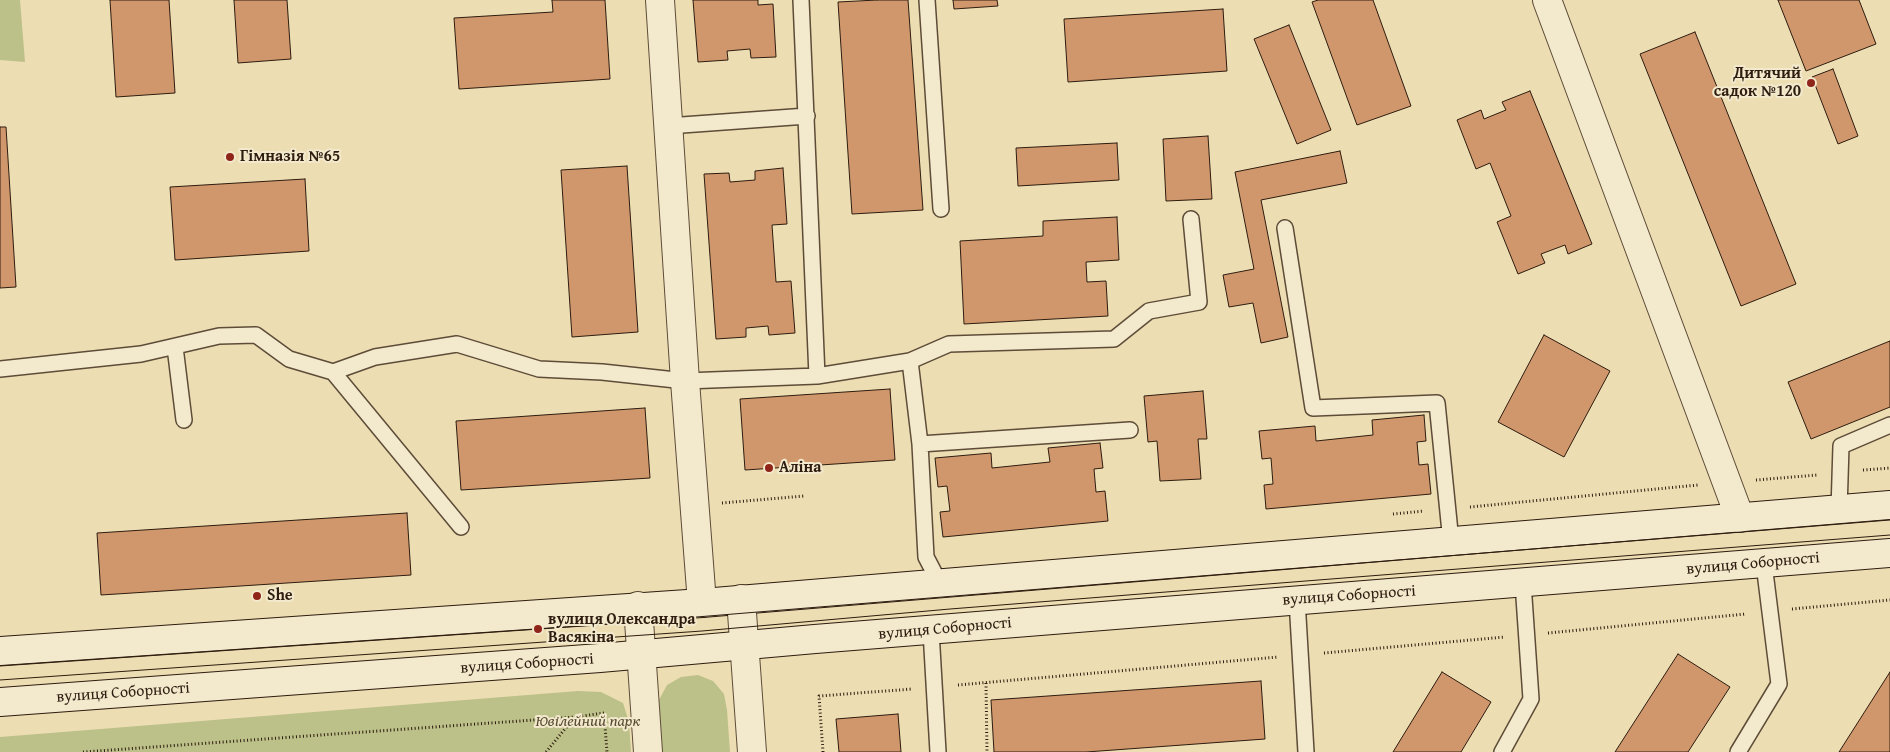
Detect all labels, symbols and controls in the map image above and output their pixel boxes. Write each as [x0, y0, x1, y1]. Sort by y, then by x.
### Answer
place label: Дитячий садок №120 [1714, 64, 1801, 102]
marker: Дитячий садок №120 [1805, 77, 1817, 89]
place label: Гімназія №65 [240, 147, 340, 167]
marker: Гімназія №65 [224, 151, 236, 163]
place label: Аліна [779, 458, 822, 478]
marker: Аліна [763, 462, 775, 474]
street label: вулиця Соборності [1686, 549, 1820, 579]
street label: вулиця Соборності [1282, 582, 1416, 610]
place label: She [267, 586, 293, 606]
marker: She [251, 590, 263, 602]
place label: вулиця Олександра Васякіна [548, 610, 695, 648]
street label: вулиця Соборності [878, 614, 1012, 644]
marker: вулиця Олександра Васякіна [532, 623, 544, 635]
street label: вулиця Соборності [460, 650, 594, 678]
street label: вулиця Соборності [56, 679, 190, 707]
park label: Ювілейний парк [536, 712, 640, 732]

